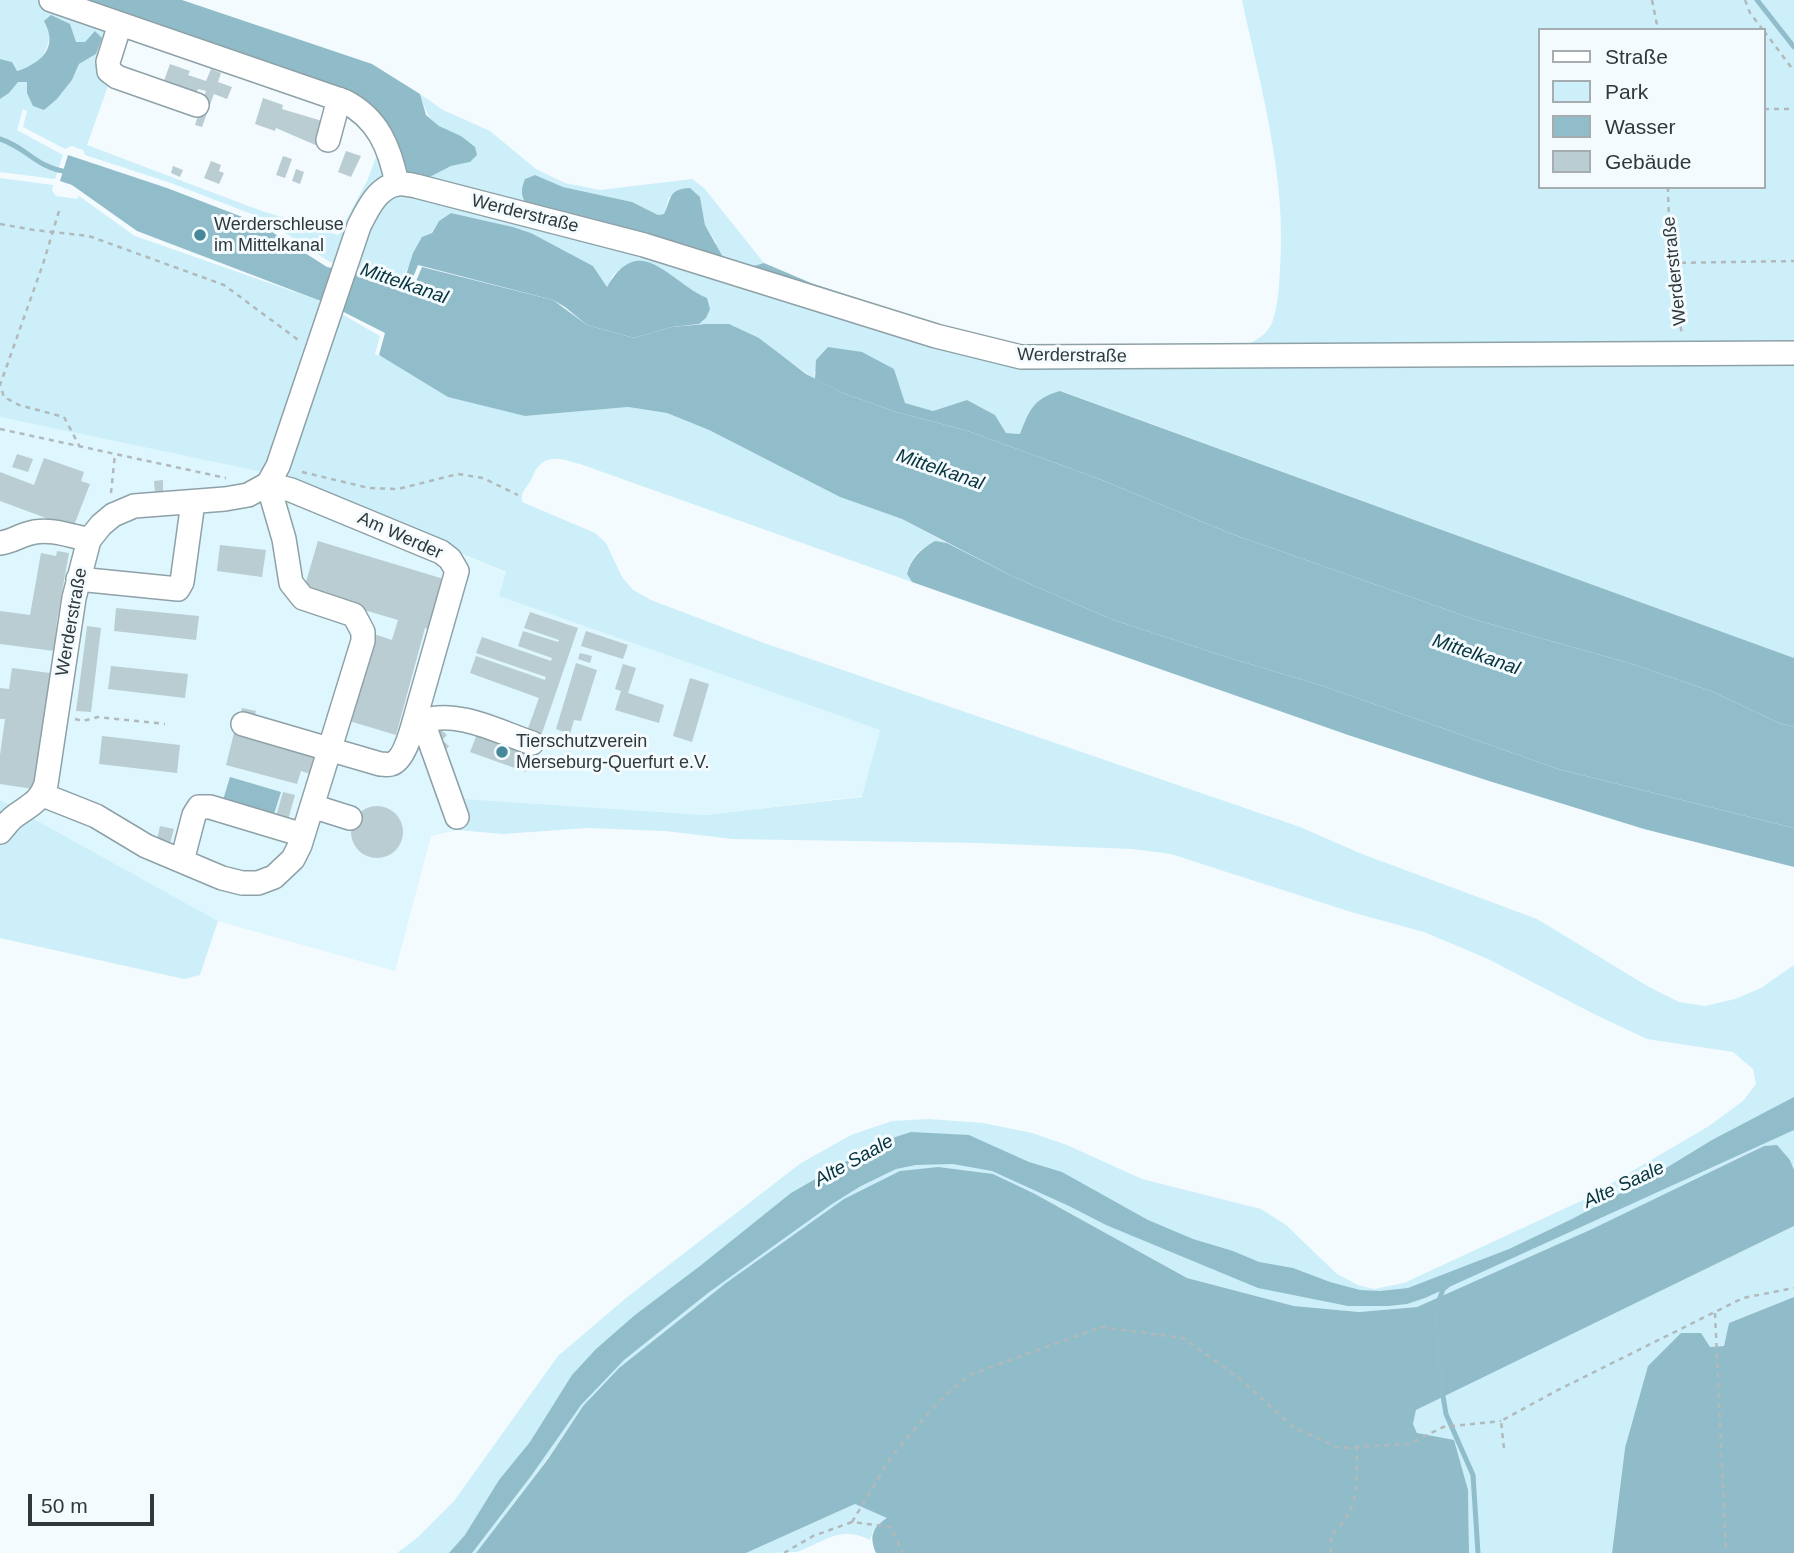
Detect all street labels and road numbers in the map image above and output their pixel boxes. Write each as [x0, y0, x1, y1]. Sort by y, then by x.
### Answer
street label: Werderstraße [469, 190, 581, 238]
street label: Werderstraße [1659, 215, 1691, 327]
street label: Werderstraße [1017, 344, 1127, 368]
street label: Am Werder [354, 508, 446, 564]
street label: Werderstraße [52, 566, 92, 678]

